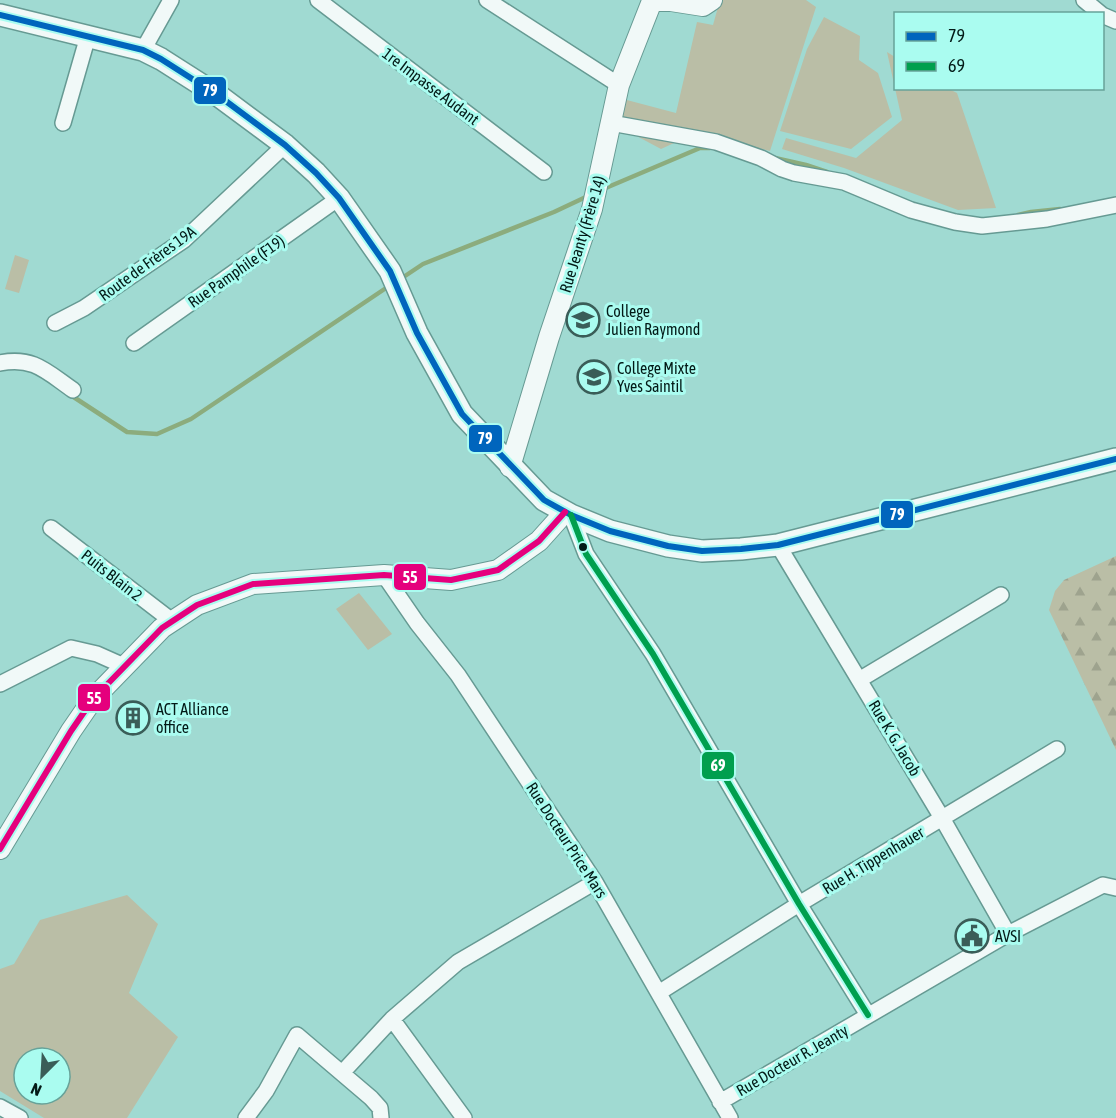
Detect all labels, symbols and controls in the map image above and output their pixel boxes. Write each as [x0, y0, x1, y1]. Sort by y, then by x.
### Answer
legend [894, 12, 1104, 90]
text: 79 [948, 25, 965, 46]
street label: 1re Impasse Audant [379, 44, 483, 129]
text: 69 [948, 55, 965, 76]
line badge: 79 [193, 76, 227, 105]
text: 79 [202, 81, 218, 99]
street label: Rue Jeanty (Frère 14) [556, 173, 609, 295]
street label: Route de Frères 19A [95, 222, 199, 304]
street label: Rue Pamphile (F19) [184, 231, 288, 312]
school or university icon: College Julien Raymond [565, 302, 601, 338]
place label: College Julien Raymond [606, 302, 700, 339]
school or university icon: College Mixte Yves Saintil [576, 359, 612, 395]
place label: College Mixte Yves Saintil [617, 359, 696, 395]
line badge: 79 [468, 424, 503, 453]
text: 79 [477, 429, 493, 447]
line badge: 79 [880, 500, 914, 529]
text: 79 [889, 505, 905, 523]
unlabelled marker [577, 541, 589, 553]
street label: Puits Blain 2 [78, 546, 146, 604]
line badge: 55 [393, 563, 427, 591]
text: 55 [402, 568, 418, 586]
line badge: 55 [77, 683, 111, 712]
text: 55 [86, 689, 102, 707]
street label: Rue K. G. Jacob [865, 697, 925, 779]
building icon: ACT Alliance office [115, 700, 151, 736]
place label: ACT Alliance office [156, 700, 229, 736]
line badge: 69 [701, 751, 735, 780]
text: 69 [710, 756, 726, 774]
street label: Rue Docteur Price Mars [523, 779, 611, 901]
street label: Rue H. Tippenhauer [819, 823, 928, 898]
public building icon: AVSI [954, 918, 990, 954]
place label: AVSI [995, 927, 1021, 945]
street label: Rue Docteur R. Jeanty [733, 1021, 852, 1100]
north arrow [12, 1046, 72, 1106]
text: N [28, 1080, 44, 1100]

